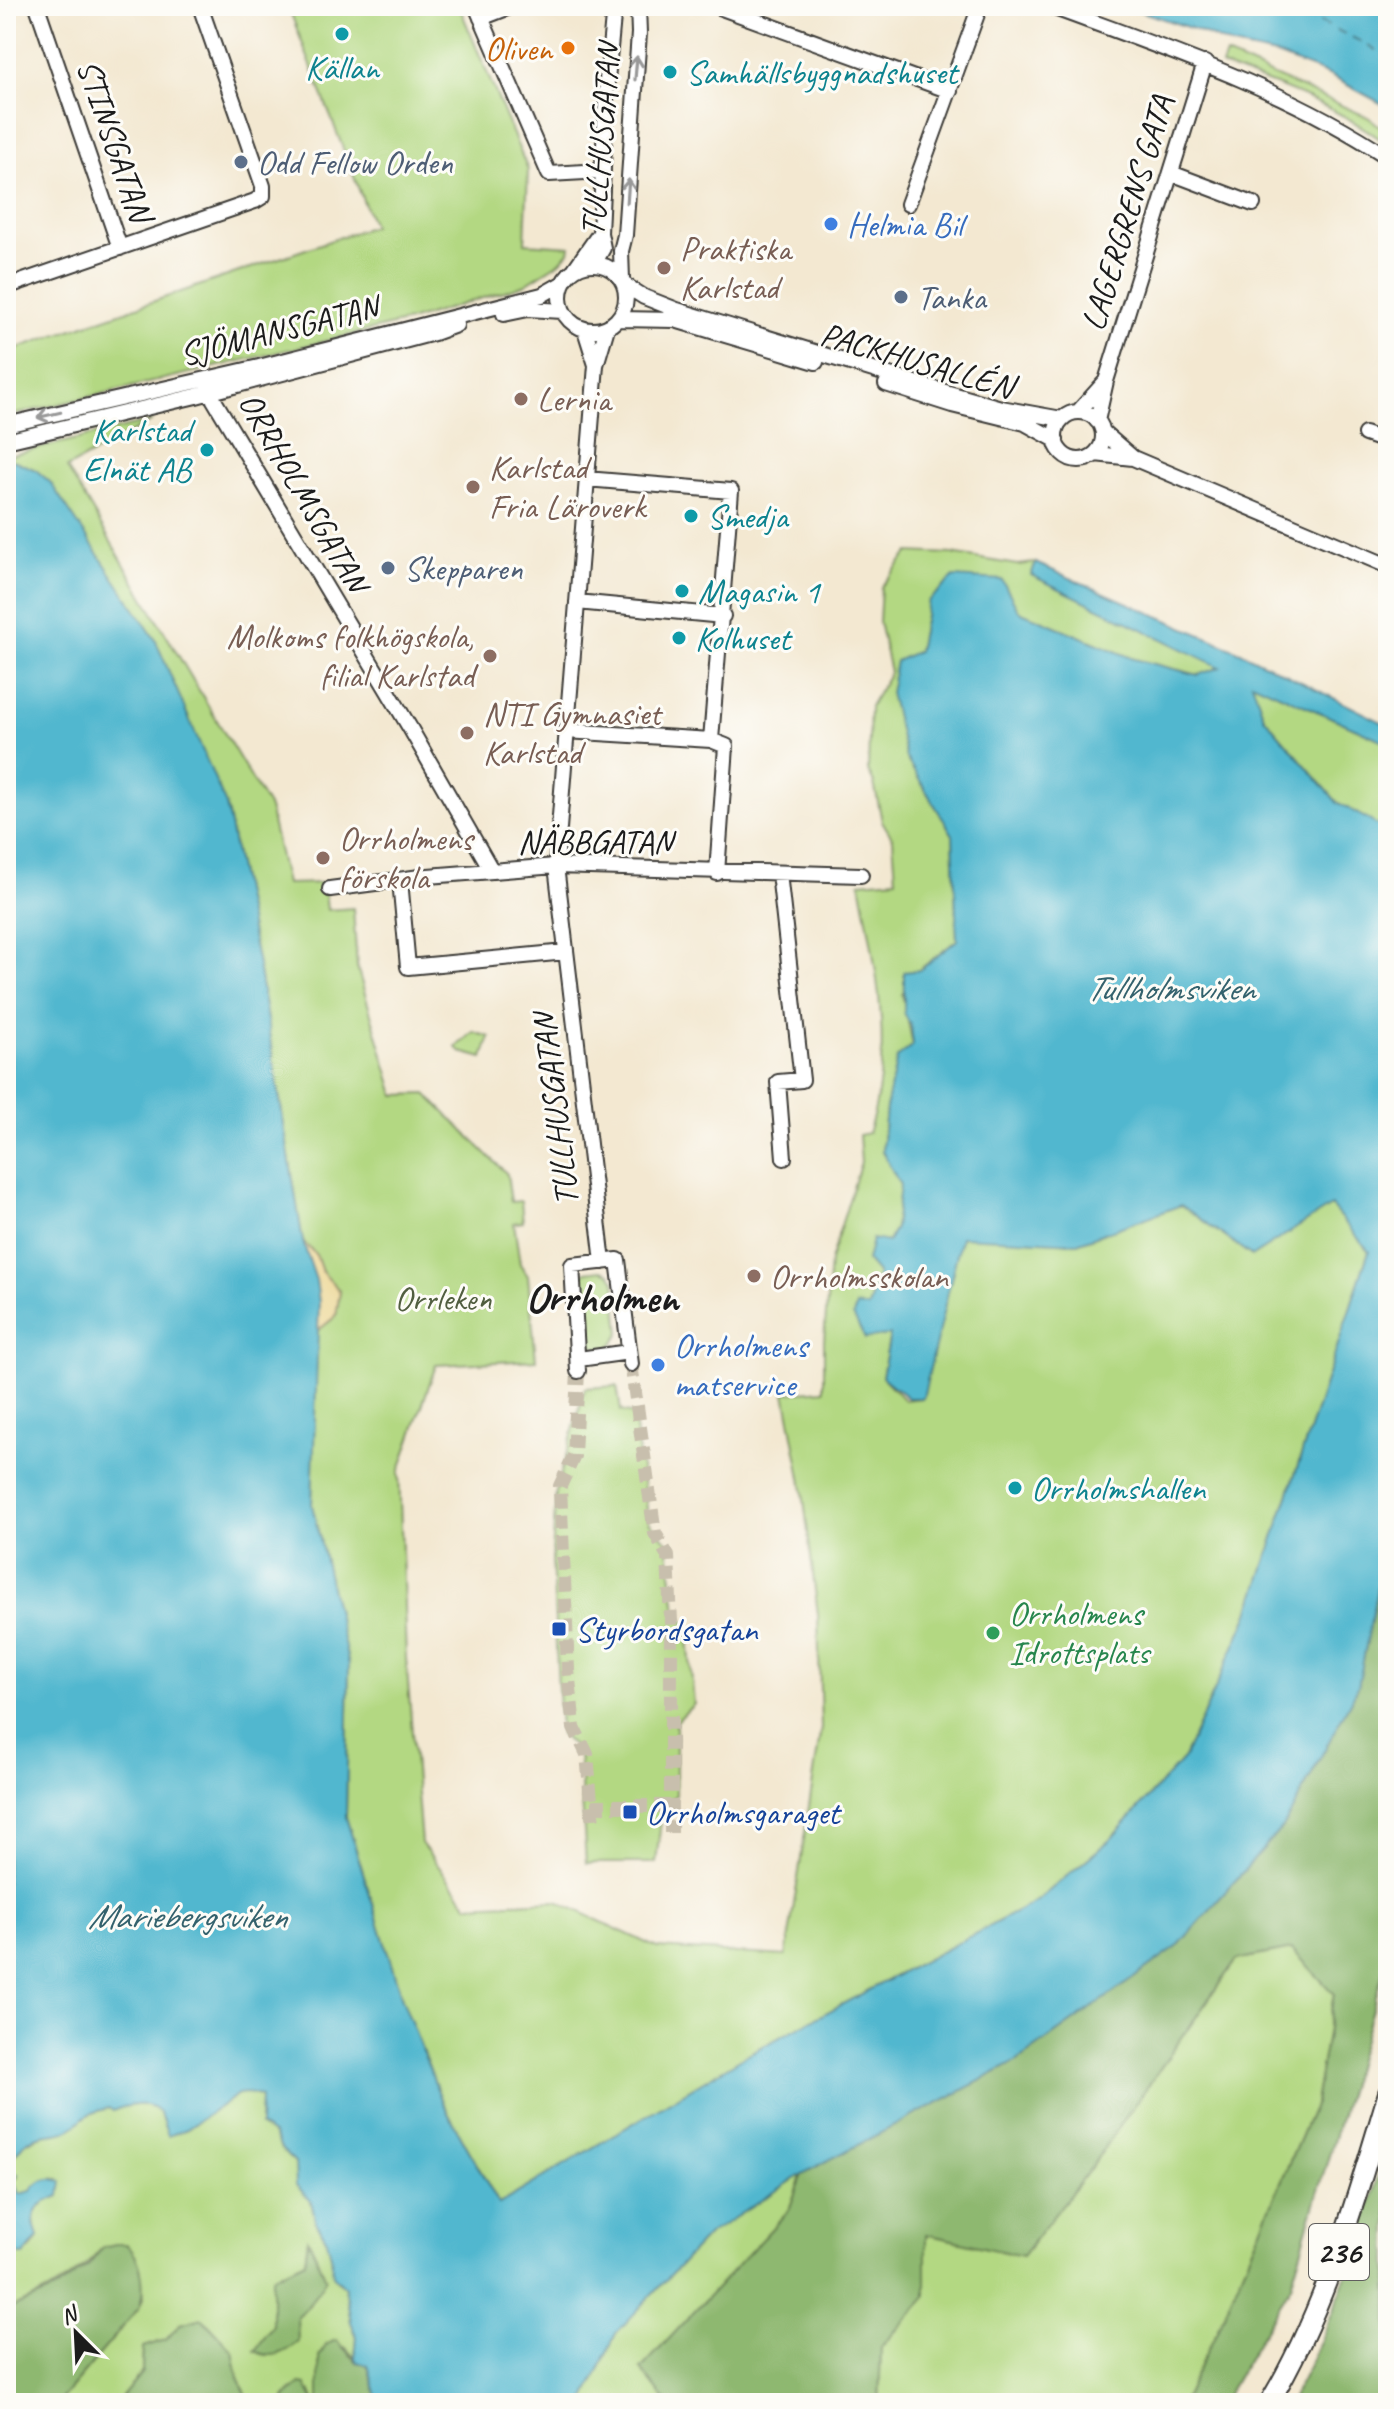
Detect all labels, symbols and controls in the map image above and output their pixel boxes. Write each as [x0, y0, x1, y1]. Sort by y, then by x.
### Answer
marker: Källan [333, 25, 351, 43]
place label: Oliven [485, 27, 554, 70]
street label: TULLHUSGATAN [570, 37, 630, 238]
marker: Oliven [559, 39, 577, 57]
place label: Källan [305, 46, 380, 89]
place label: Samhällsbyggnadshuset [686, 51, 961, 94]
street label: STINSGATAN [67, 54, 164, 231]
one-way arrow [629, 55, 644, 82]
marker: Samhällsbyggnadshuset [661, 63, 679, 81]
street label: LAGERGRENS GATA [1071, 90, 1183, 336]
place label: Odd Fellow Orden [257, 141, 454, 184]
marker: Odd Fellow Orden [232, 153, 250, 171]
one-way arrow [621, 178, 636, 205]
place label: Helmia Bil [847, 203, 969, 246]
marker: Helmia Bil [822, 215, 840, 233]
place label: Praktiska Karlstad [680, 227, 794, 309]
marker: Praktiska Karlstad [655, 259, 673, 277]
place label: Tanka [917, 276, 988, 319]
street label: SJÖMANSGATAN [175, 283, 387, 375]
marker: Tanka [892, 288, 910, 306]
street label: PACKHUSALLÉN [816, 312, 1024, 410]
place label: Lernia [537, 378, 613, 421]
street label: ORRHOLMSGATAN [229, 384, 381, 604]
marker: Lernia [512, 390, 530, 408]
one-way arrow [37, 408, 62, 423]
place label: Karlstad Elnät AB [83, 409, 197, 491]
marker: Karlstad Elnät AB [198, 441, 216, 459]
place label: Karlstad Fria Läroverk [489, 446, 648, 528]
marker: Karlstad Fria Läroverk [464, 478, 482, 496]
place label: Smedja [707, 495, 790, 538]
marker: Smedja [682, 507, 700, 525]
place label: Skepparen [404, 547, 523, 590]
marker: Skepparen [379, 559, 397, 577]
place label: Magasin 1 [698, 570, 822, 613]
marker: Magasin 1 [673, 582, 691, 600]
place label: Molkoms folkhögskola, filial Karlstad [227, 615, 479, 697]
place label: Kolhuset [695, 617, 794, 660]
marker: Kolhuset [670, 629, 688, 647]
marker: Molkoms folkhögskola, filial Karlstad [481, 647, 499, 665]
place label: NTI Gymnasiet Karlstad [483, 692, 664, 774]
marker: NTI Gymnasiet Karlstad [458, 724, 476, 742]
place label: Orrholmens förskola [339, 817, 476, 899]
street label: NÄBBGATAN [518, 820, 677, 863]
marker: Orrholmens förskola [314, 849, 332, 867]
water label: Tullholmsviken [1086, 965, 1258, 1011]
street label: TULLHUSGATAN [521, 1007, 588, 1208]
place label: Orrholmsskolan [770, 1255, 950, 1298]
marker: Orrholmsskolan [745, 1267, 763, 1285]
district label: Orrholmen [526, 1271, 681, 1324]
park label: Orrleken [395, 1277, 492, 1320]
place label: Orrholmens matservice [674, 1324, 811, 1406]
marker: Orrholmens matservice [649, 1356, 667, 1374]
place label: Orrholmshallen [1031, 1467, 1207, 1510]
marker: Orrholmshallen [1006, 1479, 1024, 1497]
place label: Orrholmens Idrottsplats [1009, 1592, 1152, 1674]
place label: Styrbordsgatan [575, 1608, 759, 1651]
marker: Styrbordsgatan [550, 1620, 568, 1638]
marker: Orrholmens Idrottsplats [984, 1624, 1002, 1642]
place label: Orrholmsgaraget [646, 1791, 843, 1834]
marker: Orrholmsgaraget [621, 1803, 639, 1821]
water label: Mariebergsviken [88, 1893, 289, 1939]
road number: 236 [1309, 2224, 1369, 2280]
north arrow [36, 2293, 116, 2373]
text: N [56, 2299, 83, 2331]

